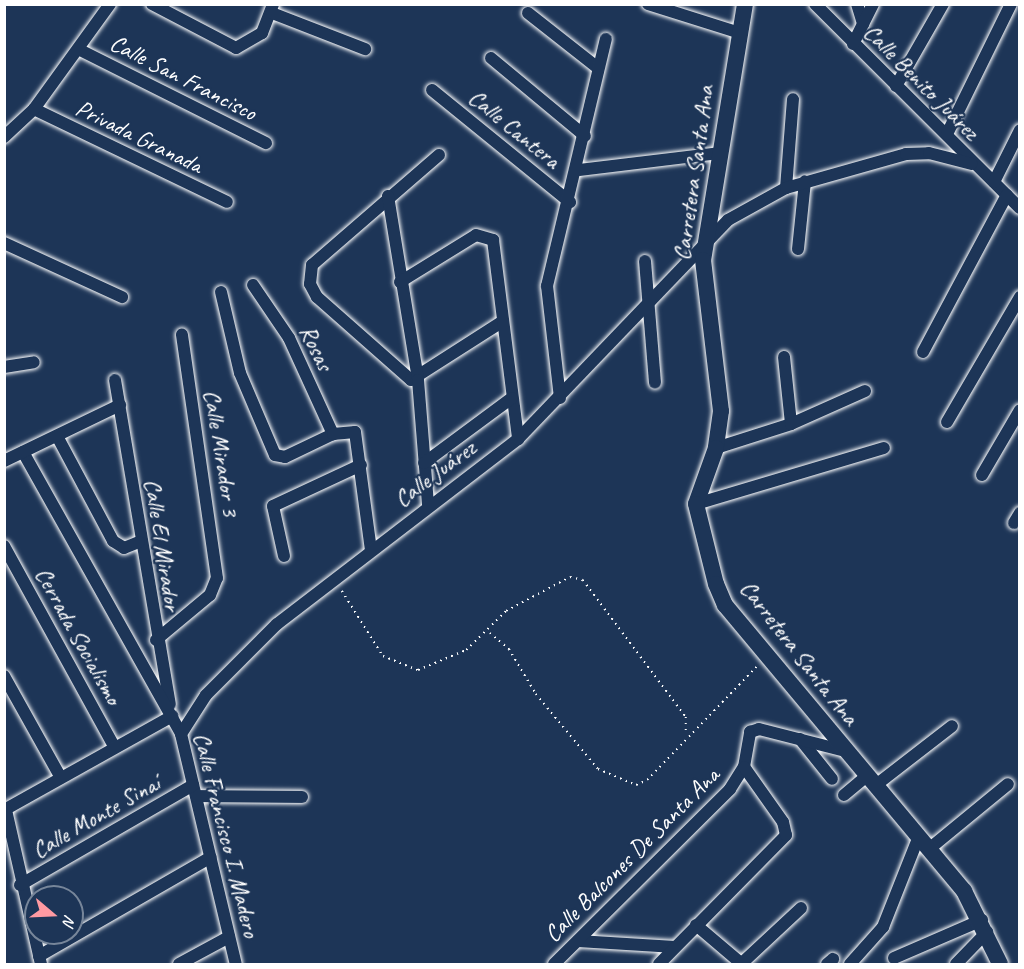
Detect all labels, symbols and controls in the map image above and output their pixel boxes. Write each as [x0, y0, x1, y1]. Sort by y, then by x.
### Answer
street label: Calle Benito Juárez [857, 18, 985, 146]
street label: Calle San Francisco [105, 29, 261, 127]
street label: Calle Cantera [462, 83, 566, 175]
street label: Carretera Santa Ana [667, 84, 721, 262]
street label: Privada Granada [71, 94, 207, 180]
street label: Rosas [293, 321, 339, 375]
street label: Calle Mirador 3 [197, 388, 245, 518]
street label: Calle Juárez [389, 434, 481, 514]
street label: Calle El Mirador [137, 477, 187, 613]
street label: Cerrada Socialismo [28, 562, 128, 710]
street label: Carretera Santa Ana [733, 575, 865, 731]
street label: Calle Francisco I. Madero [187, 729, 265, 941]
street label: Calle Balcones De Santa Ana [538, 761, 726, 949]
street label: Calle Monte Sinaí [27, 769, 165, 865]
north arrow [24, 885, 84, 945]
text: N [58, 912, 80, 928]

